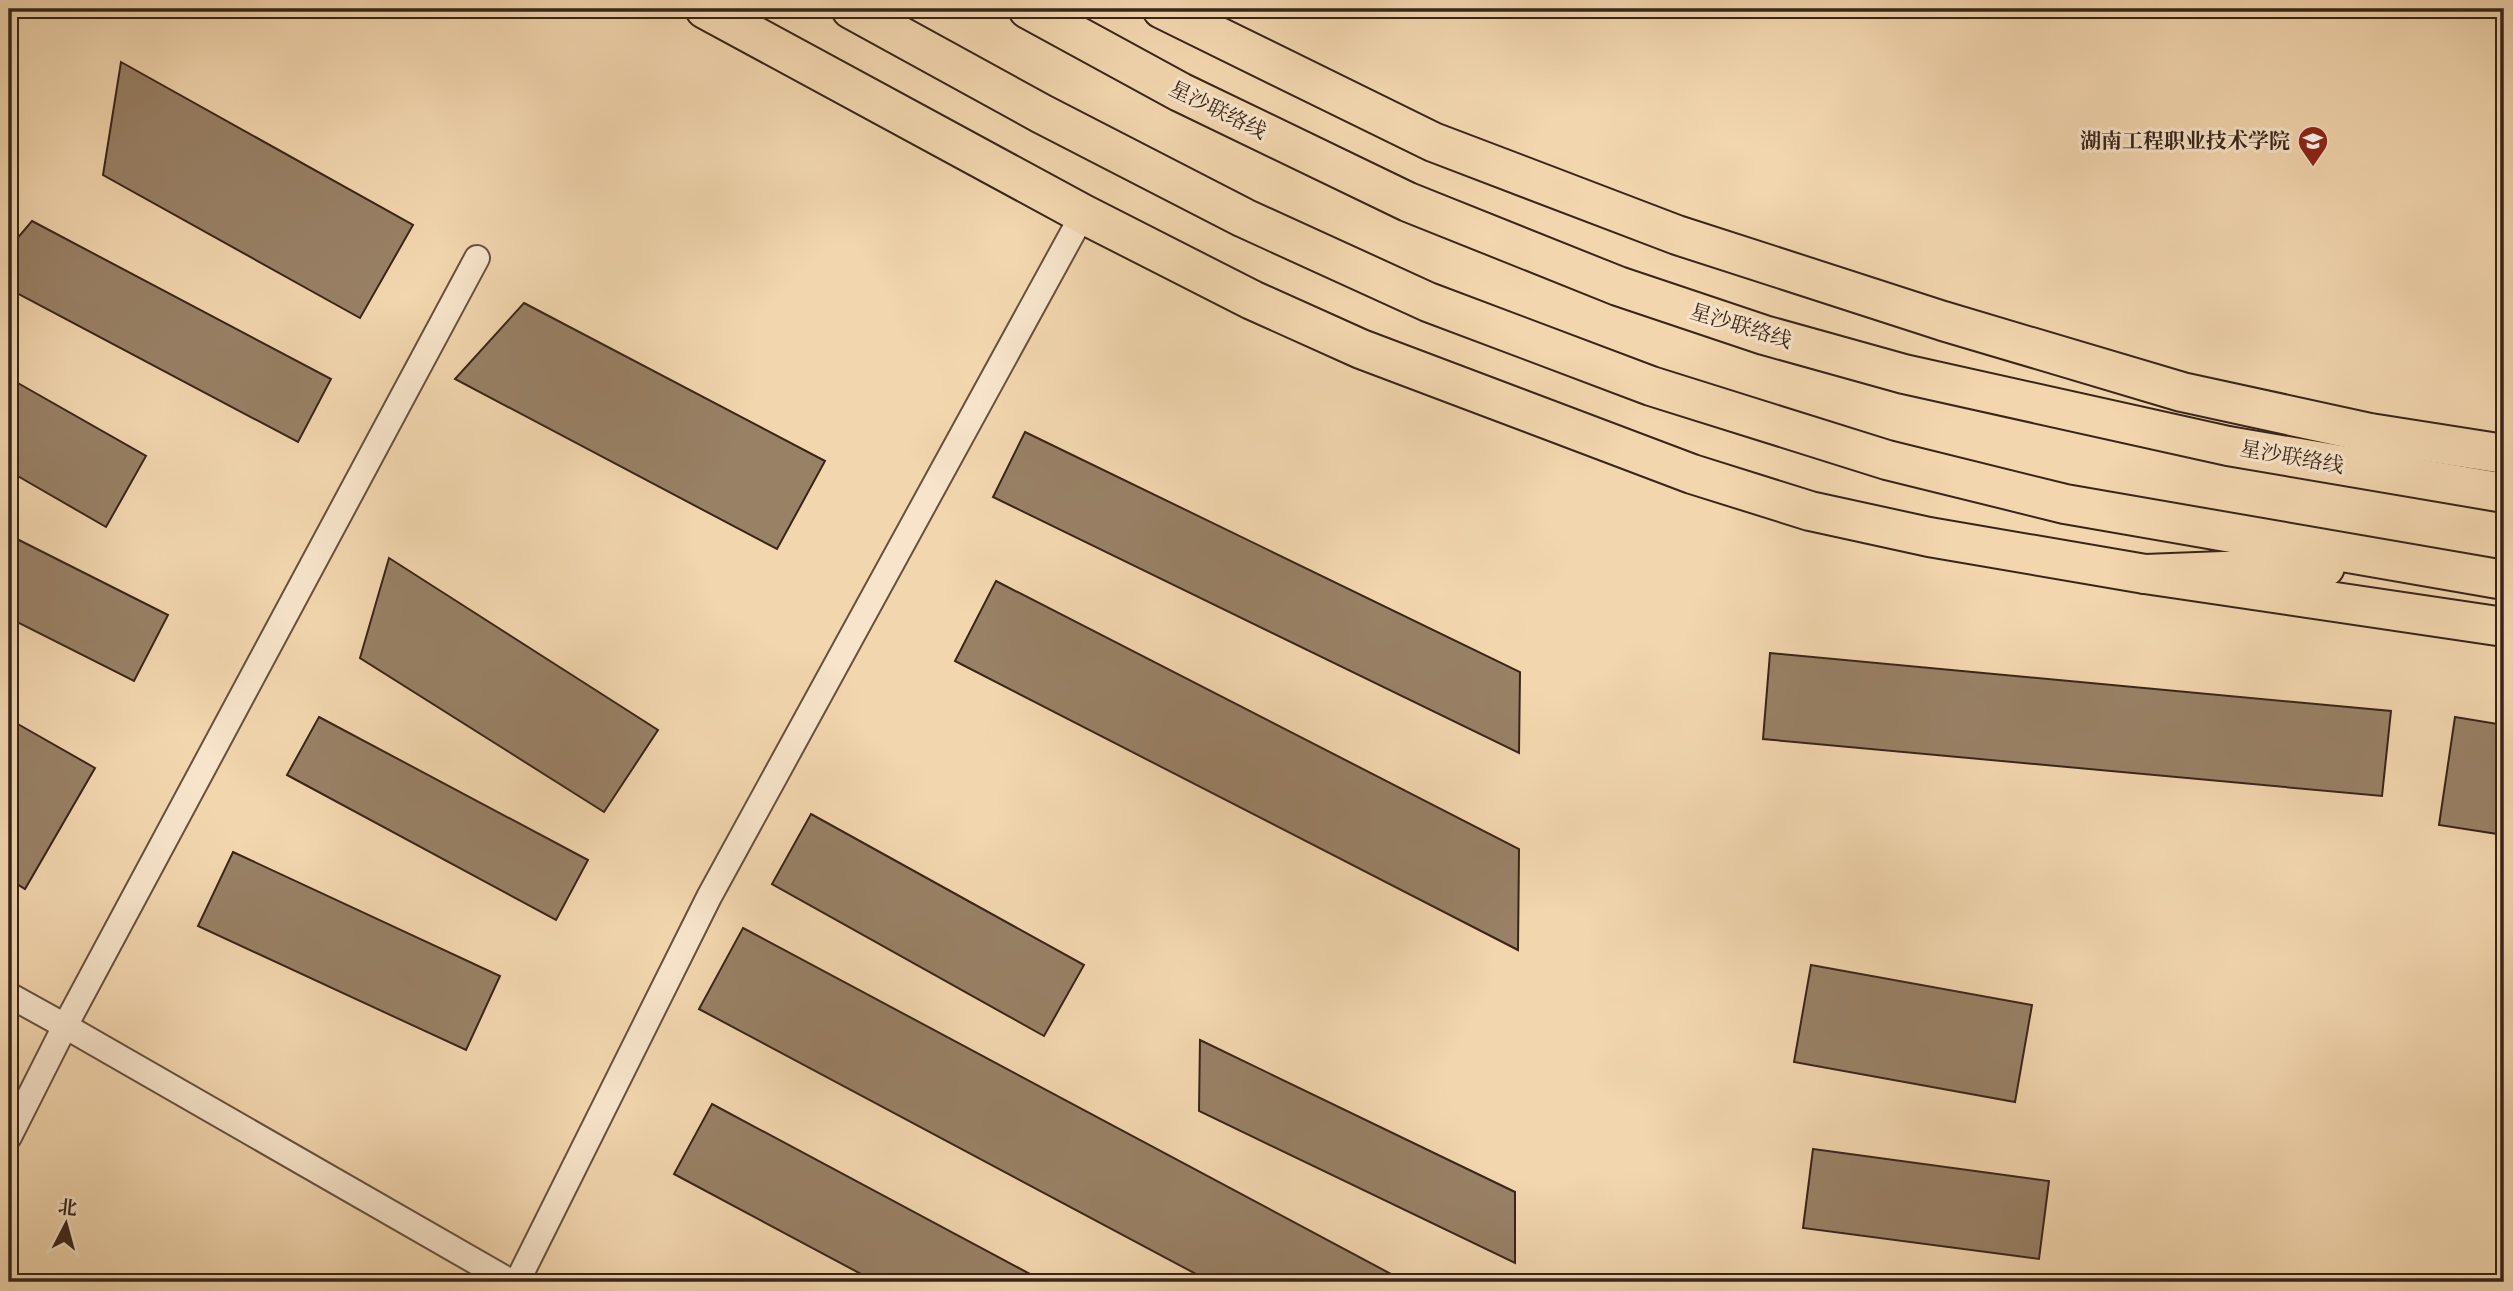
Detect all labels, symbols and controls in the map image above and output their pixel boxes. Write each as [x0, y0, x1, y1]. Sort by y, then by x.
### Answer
street label: 星沙联络线 [1165, 74, 1271, 146]
school or university icon: 湖南工程职业技术学院 [2296, 124, 2330, 168]
place label: 湖南工程职业技术学院 [2080, 127, 2290, 155]
street label: 星沙联络线 [1687, 297, 1795, 355]
street label: 星沙联络线 [2238, 434, 2346, 480]
north arrow [32, 1190, 102, 1260]
text: 北 [57, 1194, 78, 1222]

